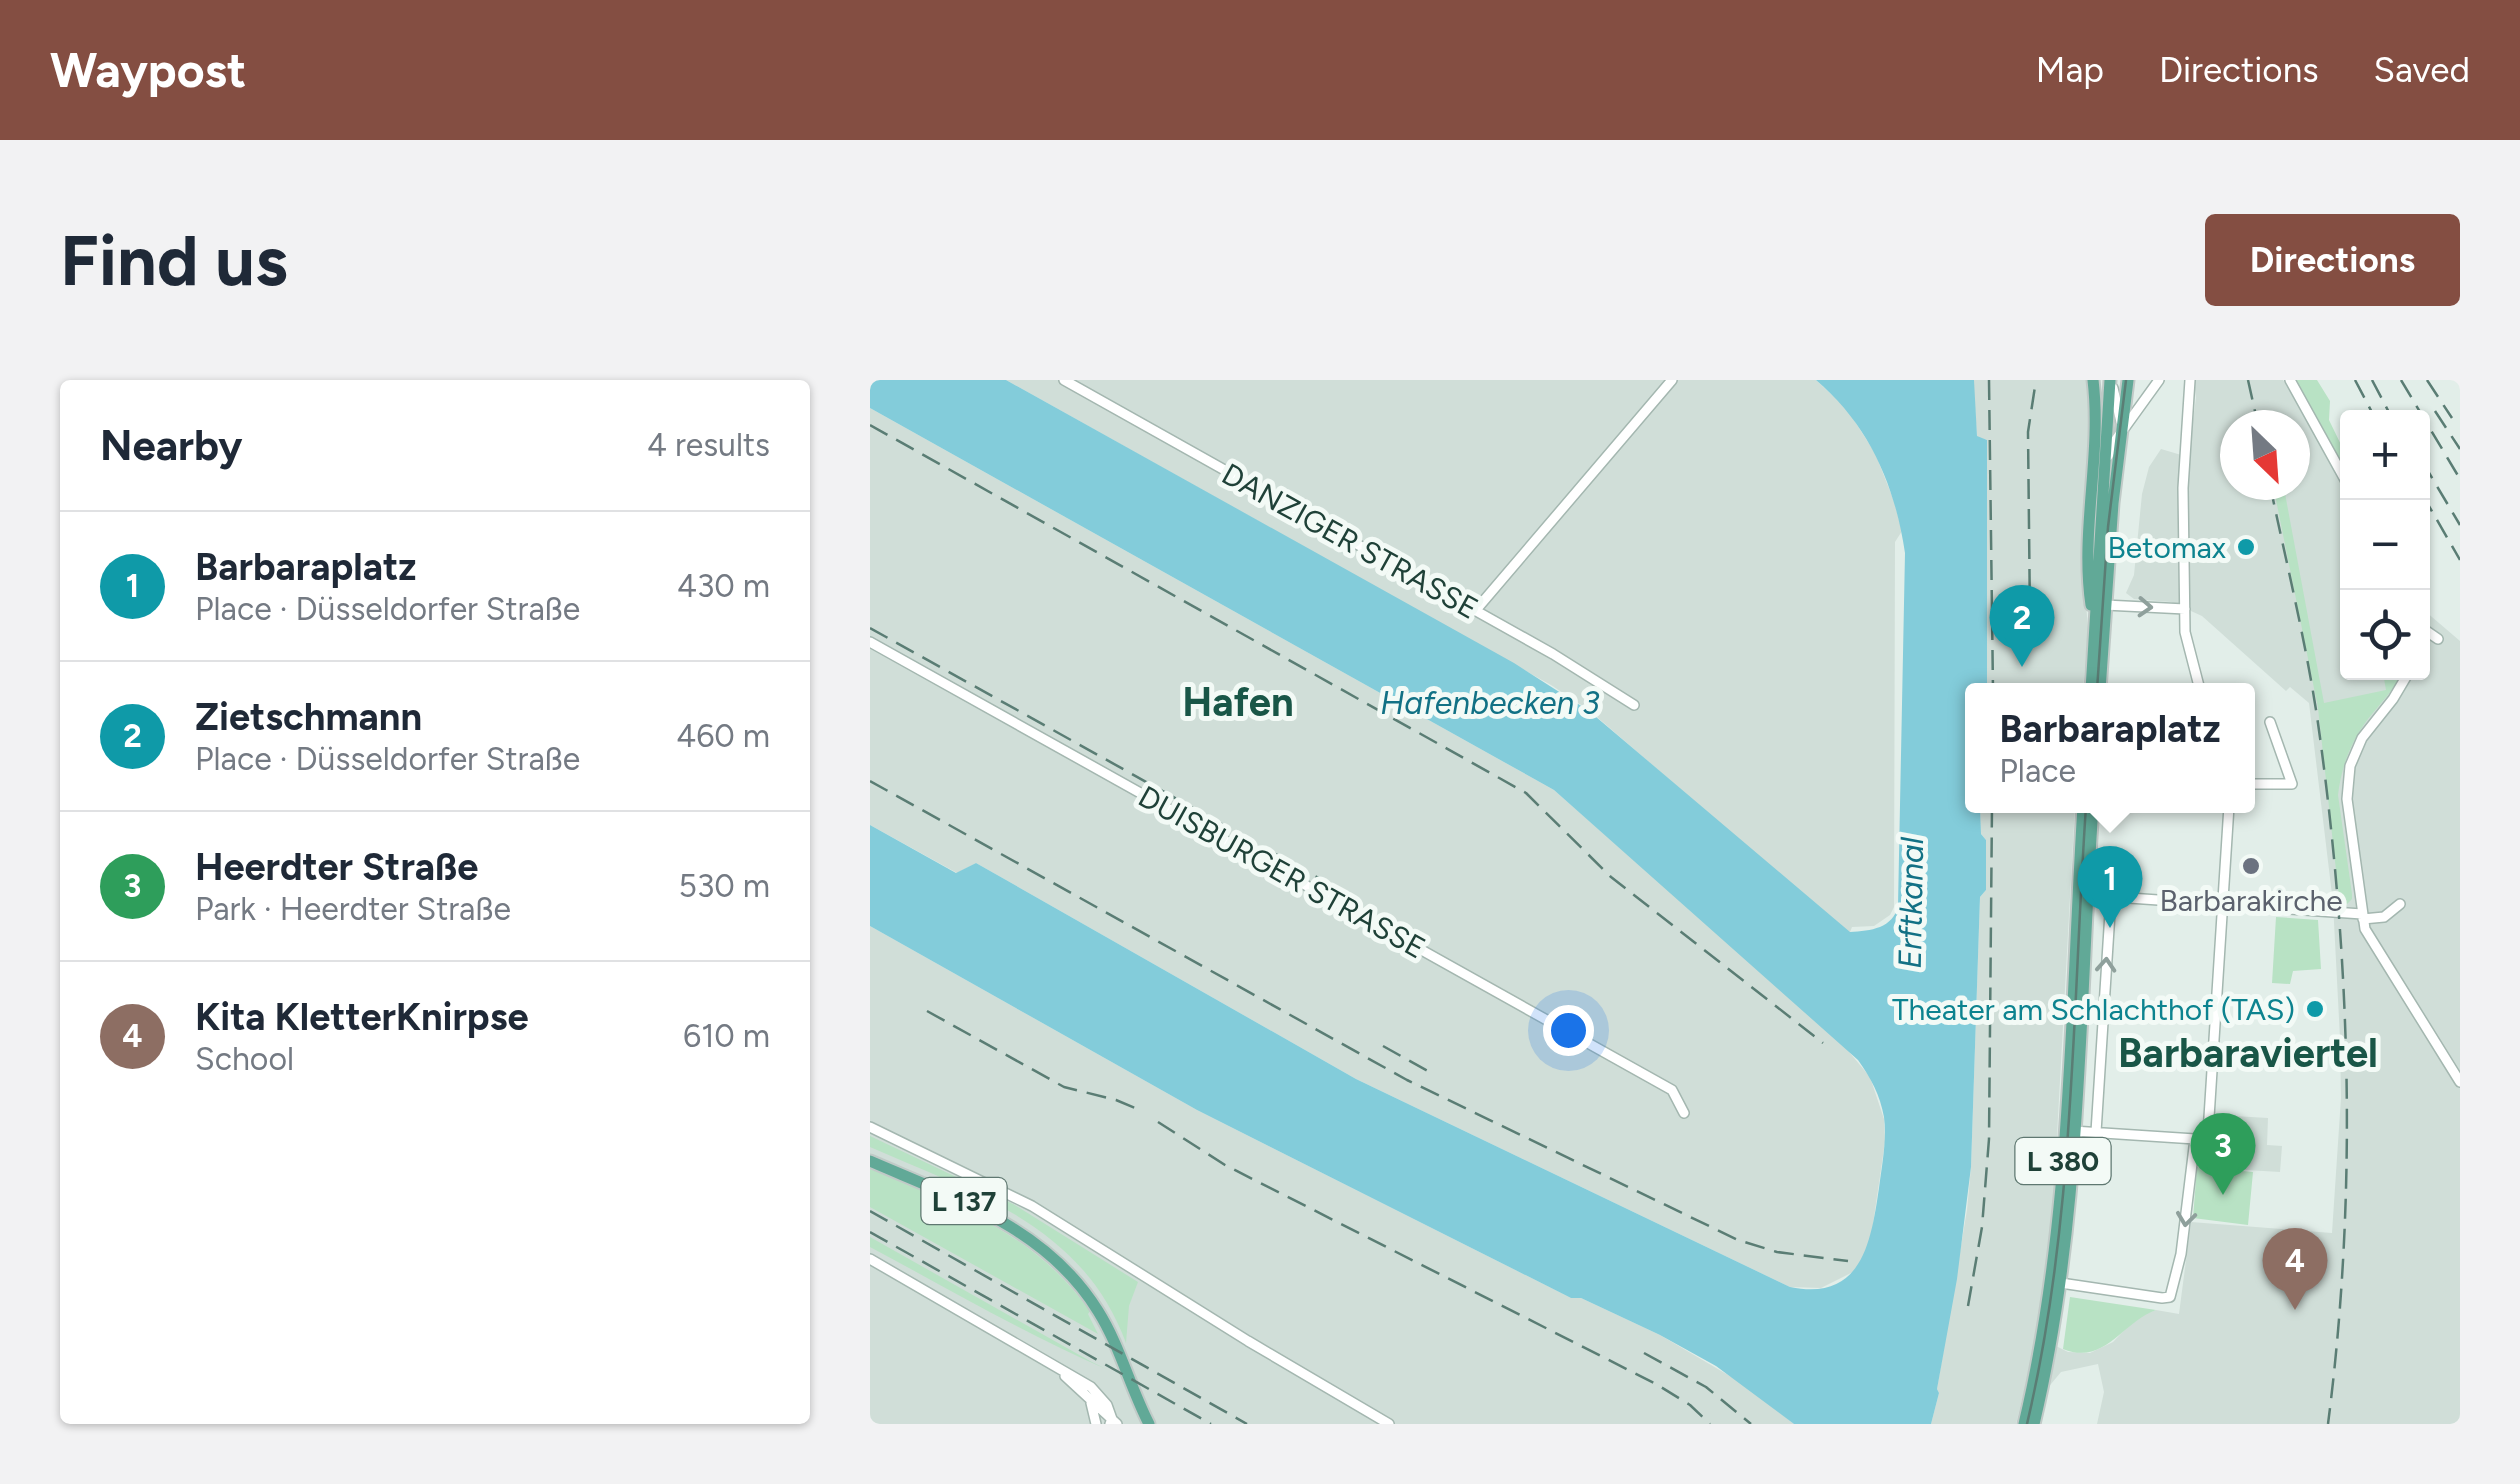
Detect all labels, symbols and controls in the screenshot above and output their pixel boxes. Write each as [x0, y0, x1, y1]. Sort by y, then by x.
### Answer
text: Waypost [50, 41, 246, 99]
text: Map [2036, 49, 2104, 91]
text: Directions [2159, 49, 2319, 91]
text: Saved [2374, 49, 2470, 91]
button: Directions [2205, 214, 2460, 306]
text: Find us [60, 218, 288, 303]
north arrow [2220, 410, 2310, 500]
map controls [2340, 410, 2430, 680]
button: + [2340, 410, 2430, 500]
text: Nearby [100, 420, 242, 471]
text: 4 results [647, 426, 770, 464]
street label: DANZIGER STRASSE [1216, 455, 1484, 627]
button: − [2340, 500, 2430, 590]
place label: Betomax [2108, 529, 2226, 566]
marker: Betomax [2235, 536, 2257, 558]
text: Barbaraplatz [195, 544, 416, 590]
text: 1 [126, 567, 139, 605]
text: 430 m [677, 567, 770, 605]
pin: 2 [1990, 584, 2054, 667]
text: Place · Düsseldorfer Straße [195, 590, 580, 628]
button: locate [2340, 590, 2430, 680]
one-way arrow [2137, 596, 2153, 617]
district label: Hafen [1182, 678, 1294, 726]
popup [1965, 683, 2255, 813]
water label: Hafenbecken 3 [1380, 684, 1600, 722]
text: Zietschmann [195, 694, 422, 740]
text: Barbaraplatz [1999, 706, 2221, 752]
text: 2 [123, 717, 142, 755]
text: 460 m [676, 717, 770, 755]
text: Place · Düsseldorfer Straße [195, 740, 580, 778]
text: Place [1999, 752, 2076, 790]
street label: DUISBURGER STRASSE [1132, 778, 1432, 966]
water label: Erftkanal [1891, 836, 1931, 969]
text: Heerdter Straße [195, 844, 478, 890]
pin: 1 [2078, 846, 2142, 928]
marker: Barbarakirche [2240, 855, 2262, 877]
text: 3 [124, 867, 141, 905]
text: 530 m [679, 867, 770, 905]
place label: Barbarakirche [2159, 882, 2343, 919]
text: Park · Heerdter Straße [195, 890, 511, 928]
one-way arrow [2095, 957, 2116, 973]
place label: Theater am Schlachthof (TAS) [1892, 991, 2295, 1028]
text: Kita KletterKnirpse [195, 994, 528, 1040]
marker: Theater am Schlachthof (TAS) [2304, 998, 2326, 1020]
your location [1543, 1005, 1594, 1056]
text: 4 [122, 1017, 143, 1055]
text: 610 m [683, 1017, 770, 1055]
district label: Barbaraviertel [2118, 1029, 2378, 1077]
text: School [195, 1040, 294, 1078]
pin: 3 [2190, 1112, 2256, 1195]
road number: L 380 [2016, 1138, 2110, 1184]
road number: L 137 [922, 1178, 1006, 1224]
one-way arrow [2176, 1211, 2197, 1227]
pin: 4 [2262, 1228, 2328, 1310]

